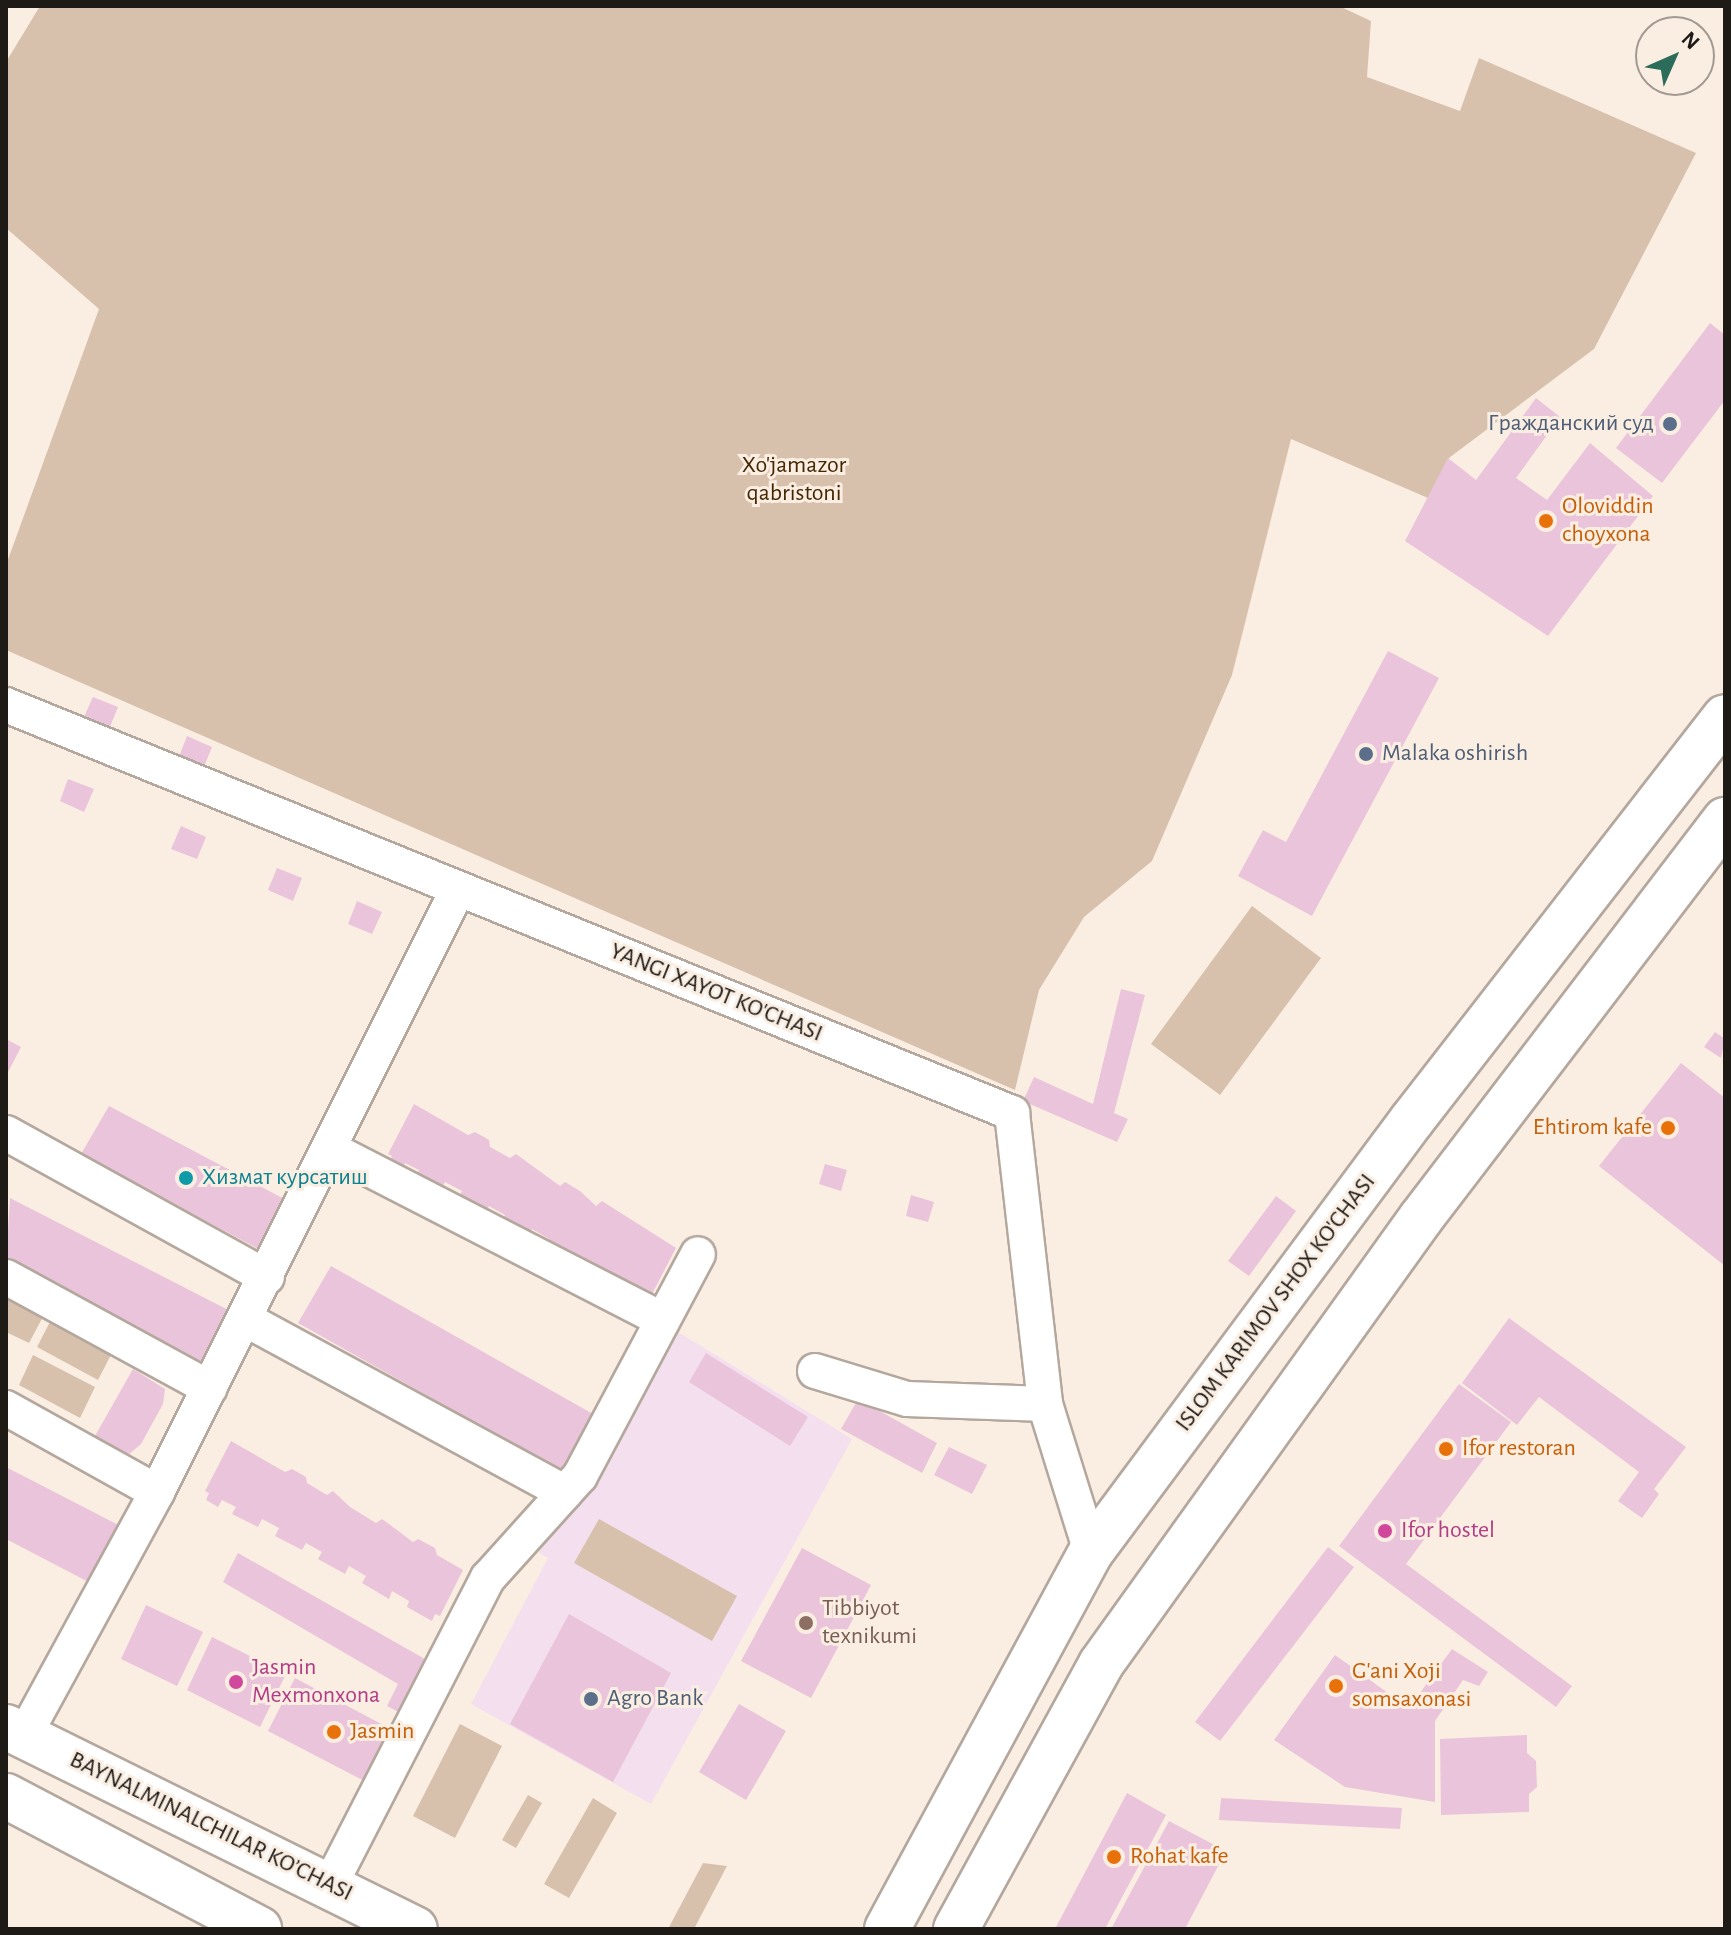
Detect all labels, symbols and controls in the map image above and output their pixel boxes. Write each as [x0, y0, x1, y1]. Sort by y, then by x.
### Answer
north arrow [1635, 16, 1715, 96]
text: N [1677, 27, 1704, 54]
place label: Гражданский суд [1488, 410, 1654, 438]
marker: Гражданский суд [1661, 415, 1679, 433]
park label: Xo'jamazor qabristoni [742, 452, 846, 508]
place label: Oloviddin choyxona [1562, 493, 1654, 549]
marker: Oloviddin choyxona [1537, 512, 1555, 530]
place label: Malaka oshirish [1382, 740, 1528, 768]
marker: Malaka oshirish [1357, 745, 1375, 763]
street label: YANGI XAYOT KO'CHASI [606, 937, 826, 1049]
place label: Ehtirom kafe [1533, 1114, 1652, 1142]
marker: Ehtirom kafe [1659, 1119, 1677, 1137]
place label: Хизмат курсатиш [202, 1164, 368, 1192]
marker: Хизмат курсатиш [177, 1169, 195, 1187]
street label: ISLOM KARIMOV SHOX KO'CHASI [1170, 1169, 1382, 1437]
place label: Ifor restoran [1462, 1435, 1576, 1463]
marker: Ifor restoran [1437, 1440, 1455, 1458]
place label: Ifor hostel [1401, 1517, 1495, 1545]
marker: Ifor hostel [1376, 1522, 1394, 1540]
place label: Tibbiyot texnikumi [822, 1595, 917, 1651]
marker: Tibbiyot texnikumi [797, 1614, 815, 1632]
place label: Jasmin Mexmonxona [252, 1654, 380, 1710]
place label: G'ani Xoji somsaxonasi [1352, 1658, 1471, 1714]
marker: Jasmin Mexmonxona [227, 1673, 245, 1691]
marker: G'ani Xoji somsaxonasi [1327, 1677, 1345, 1695]
place label: Agro Bank [607, 1685, 703, 1713]
marker: Agro Bank [582, 1690, 600, 1708]
place label: Jasmin [350, 1718, 414, 1746]
marker: Jasmin [325, 1723, 343, 1741]
street label: BAYNALMINALCHILAR KO’CHASI [65, 1746, 357, 1908]
place label: Rohat kafe [1130, 1843, 1229, 1871]
marker: Rohat kafe [1105, 1848, 1123, 1866]

